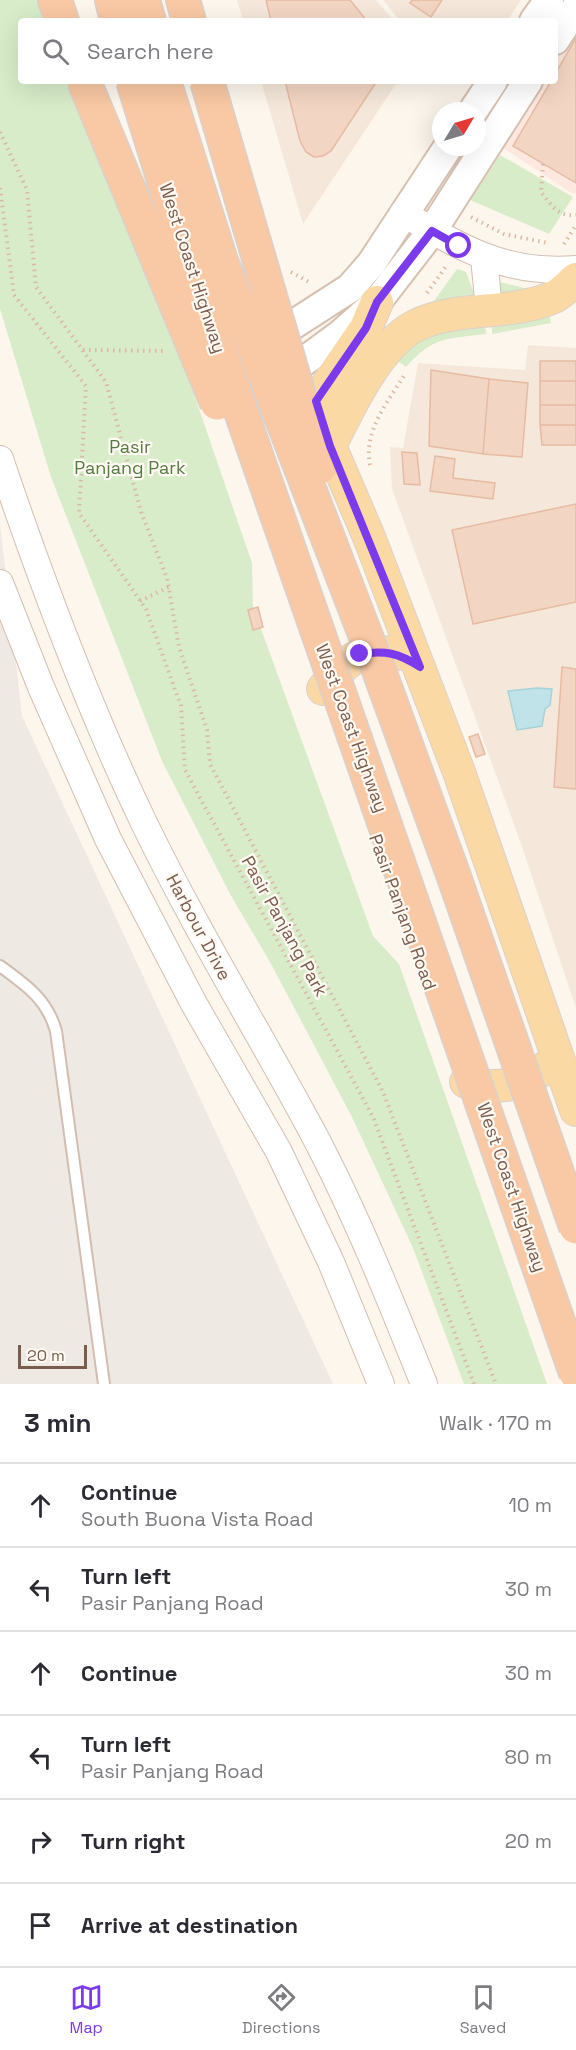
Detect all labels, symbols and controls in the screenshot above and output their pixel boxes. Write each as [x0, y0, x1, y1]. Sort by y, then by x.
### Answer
search box [18, 18, 558, 84]
icon: search [39, 35, 72, 68]
text: Search here [87, 37, 214, 65]
north arrow [432, 102, 486, 156]
street label: West Coast Highway [155, 180, 231, 356]
route start [445, 232, 471, 258]
park label: Pasir Panjang Park [74, 435, 186, 479]
route end [346, 640, 372, 666]
street label: West Coast Highway [311, 641, 393, 815]
street label: Pasir Panjang Road [364, 831, 442, 993]
street label: Pasir Panjang Park [237, 851, 333, 1001]
street label: Harbour Drive [161, 870, 237, 984]
street label: West Coast Highway [472, 1099, 552, 1275]
scale bar [18, 1342, 87, 1370]
text: 20 m [27, 1345, 65, 1366]
text: 3 min [24, 1406, 92, 1440]
text: Walk · 170 m [439, 1410, 552, 1436]
text: Continue [81, 1478, 177, 1506]
icon: ahead [24, 1489, 57, 1522]
text: 10 m [508, 1492, 552, 1518]
text: South Buona Vista Road [81, 1506, 313, 1532]
text: Turn left [81, 1562, 171, 1590]
icon: left [24, 1573, 57, 1606]
text: 30 m [505, 1576, 552, 1602]
text: Pasir Panjang Road [81, 1590, 264, 1616]
icon: ahead [24, 1657, 57, 1690]
text: Continue [81, 1659, 177, 1687]
text: 30 m [505, 1660, 552, 1686]
text: Turn left [81, 1730, 171, 1758]
icon: left [24, 1741, 57, 1774]
text: 80 m [504, 1744, 552, 1770]
text: Pasir Panjang Road [81, 1758, 264, 1784]
icon: right [24, 1825, 57, 1858]
text: Turn right [81, 1827, 186, 1855]
text: 20 m [505, 1828, 552, 1854]
icon: arrive [24, 1909, 57, 1942]
text: Arrive at destination [81, 1911, 298, 1939]
tab: Map [70, 1981, 103, 2038]
tab: Directions [242, 1981, 321, 2038]
tab: Saved [460, 1981, 506, 2038]

